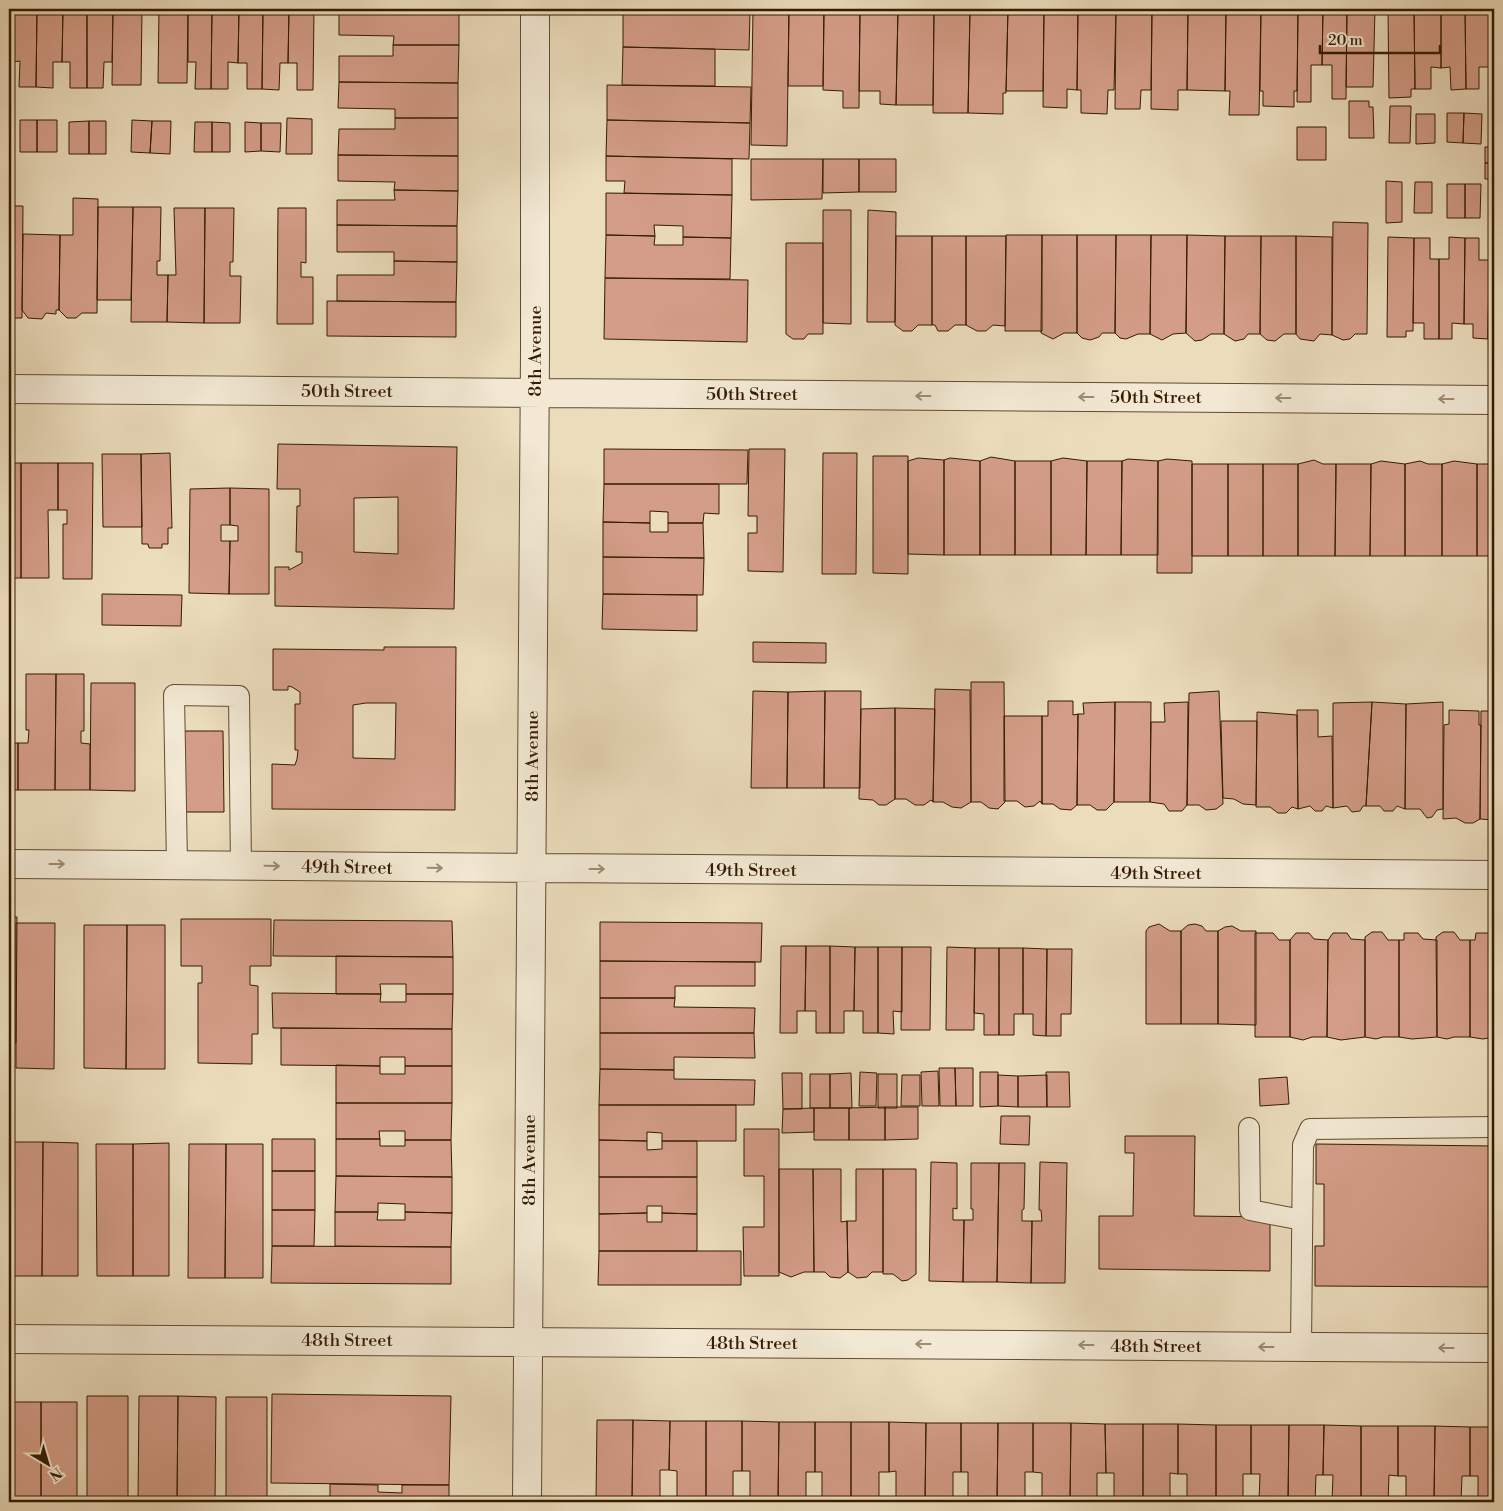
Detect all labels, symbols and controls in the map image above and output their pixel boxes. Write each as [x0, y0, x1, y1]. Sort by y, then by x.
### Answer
scale bar [1320, 22, 1440, 54]
text: 20 m [1328, 31, 1363, 50]
street label: 8th Avenue [524, 305, 547, 397]
street label: 50th Street [301, 380, 394, 403]
street label: 50th Street [706, 383, 799, 406]
street label: 50th Street [1110, 386, 1203, 409]
one-way arrow [915, 391, 932, 401]
one-way arrow [1078, 392, 1094, 402]
one-way arrow [1275, 393, 1292, 403]
one-way arrow [1438, 395, 1454, 404]
street label: 8th Avenue [521, 710, 544, 802]
street label: 49th Street [301, 855, 394, 880]
one-way arrow [49, 859, 65, 869]
street label: 49th Street [705, 859, 797, 882]
one-way arrow [264, 861, 280, 871]
street label: 49th Street [1110, 862, 1202, 885]
one-way arrow [427, 863, 443, 872]
one-way arrow [589, 864, 605, 874]
street label: 8th Avenue [518, 1114, 541, 1206]
street label: 48th Street [301, 1329, 393, 1352]
street label: 48th Street [706, 1332, 798, 1355]
street label: 48th Street [1110, 1335, 1202, 1358]
one-way arrow [915, 1339, 932, 1349]
one-way arrow [1078, 1340, 1094, 1350]
one-way arrow [1258, 1342, 1274, 1352]
one-way arrow [1438, 1343, 1454, 1353]
north arrow [22, 1438, 72, 1488]
text: N [45, 1463, 65, 1484]

